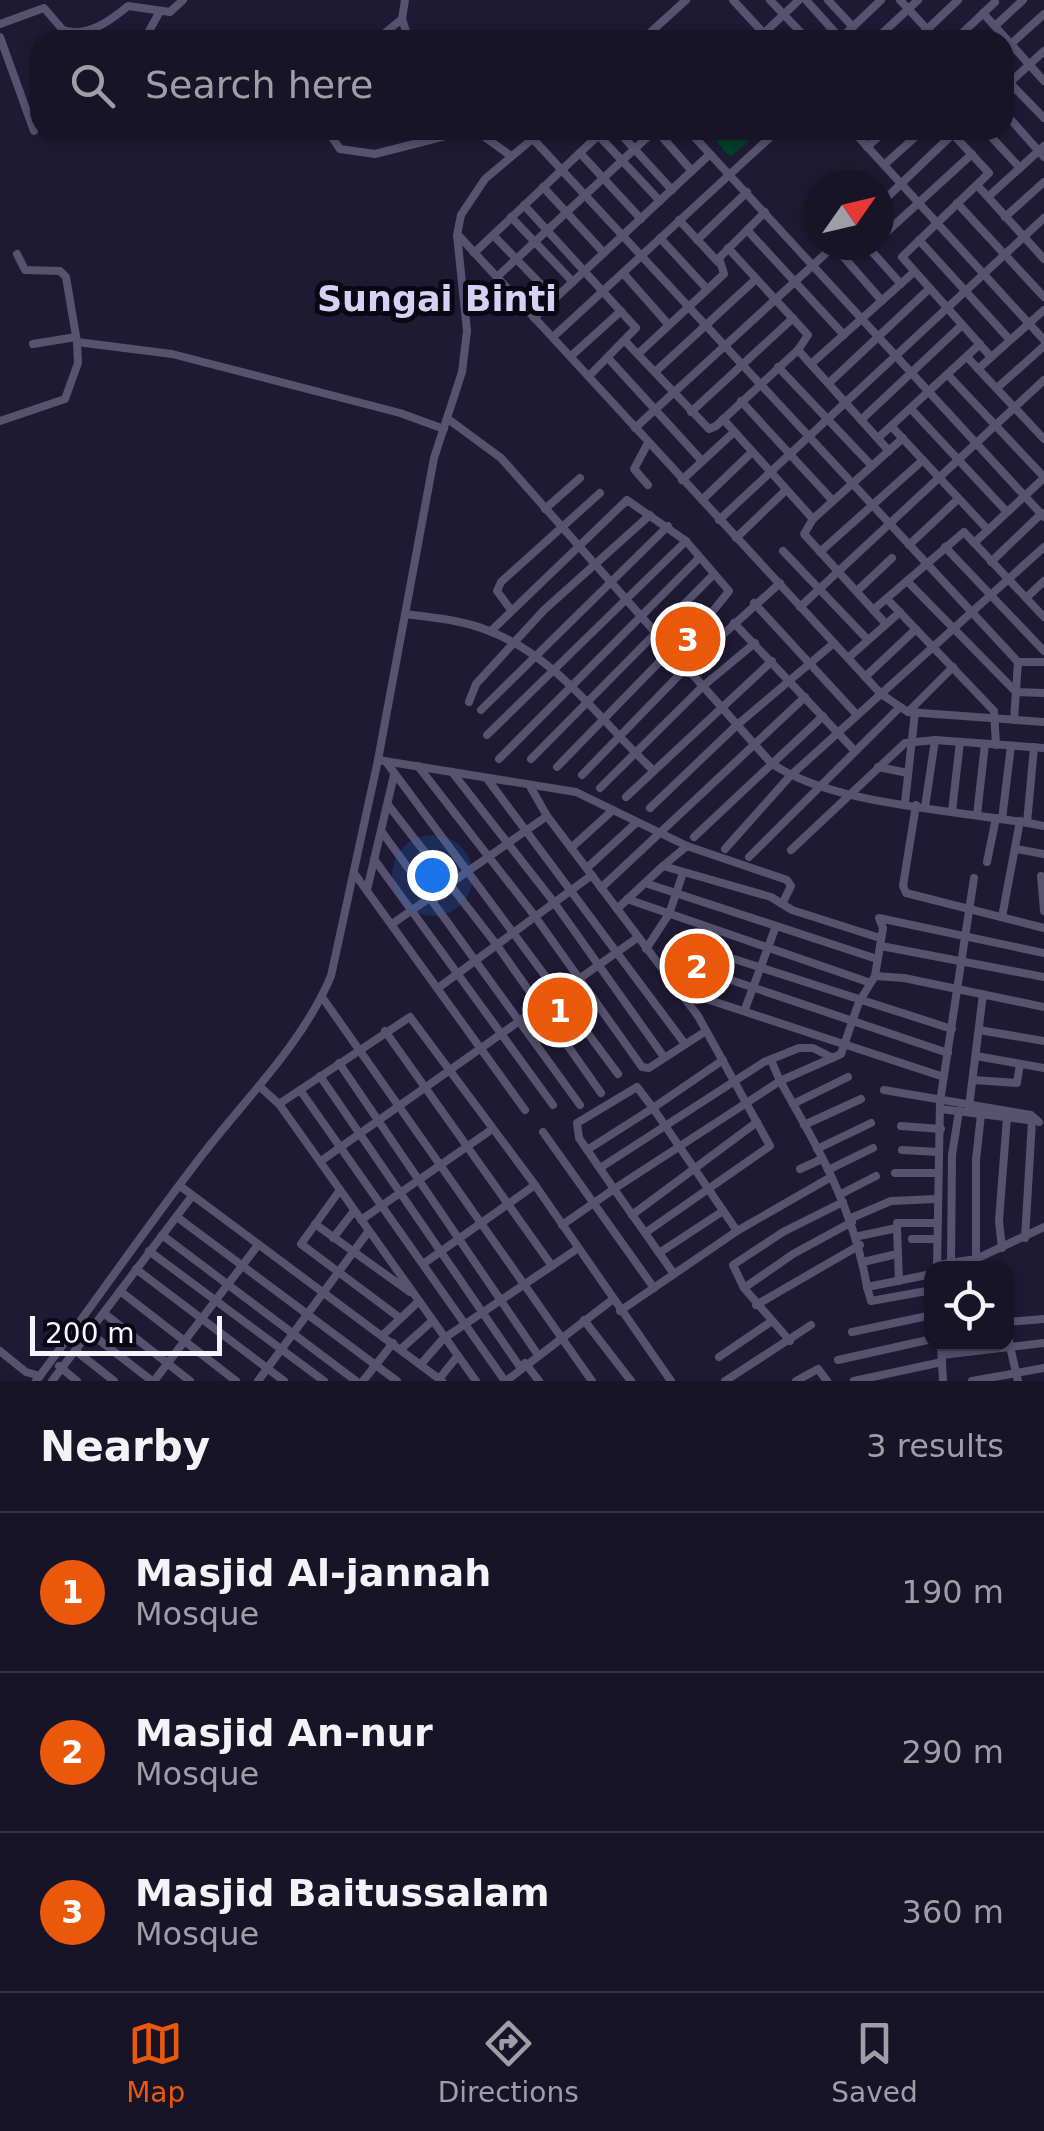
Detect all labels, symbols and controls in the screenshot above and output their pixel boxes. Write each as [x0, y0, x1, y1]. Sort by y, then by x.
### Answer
search box [30, 30, 1014, 140]
icon: search [65, 58, 120, 113]
text: Search here [145, 63, 373, 107]
north arrow [804, 170, 894, 260]
district label: Sungai Binti [317, 279, 557, 319]
pin: 3 [656, 602, 720, 676]
your location [407, 850, 458, 901]
pin: 2 [664, 928, 730, 1004]
pin: 1 [528, 972, 592, 1048]
map controls [924, 1261, 1014, 1351]
button: locate [924, 1261, 1014, 1351]
scale bar [30, 1311, 222, 1356]
text: 200 m [45, 1317, 135, 1350]
text: Nearby [40, 1422, 210, 1471]
text: 3 results [866, 1427, 1004, 1465]
text: Masjid Al-jannah [135, 1551, 491, 1595]
text: 1 [61, 1573, 84, 1611]
text: 190 m [902, 1573, 1004, 1611]
text: Mosque [135, 1595, 259, 1633]
text: Masjid An-nur [135, 1711, 433, 1755]
text: 2 [61, 1733, 84, 1771]
text: 290 m [902, 1733, 1004, 1771]
text: Mosque [135, 1755, 259, 1793]
text: Masjid Baitussalam [135, 1871, 550, 1915]
text: 3 [61, 1893, 84, 1931]
text: 360 m [902, 1893, 1004, 1931]
text: Mosque [135, 1915, 259, 1953]
tab: Map [126, 2016, 185, 2109]
tab: Directions [438, 2016, 579, 2109]
tab: Saved [831, 2016, 918, 2109]

